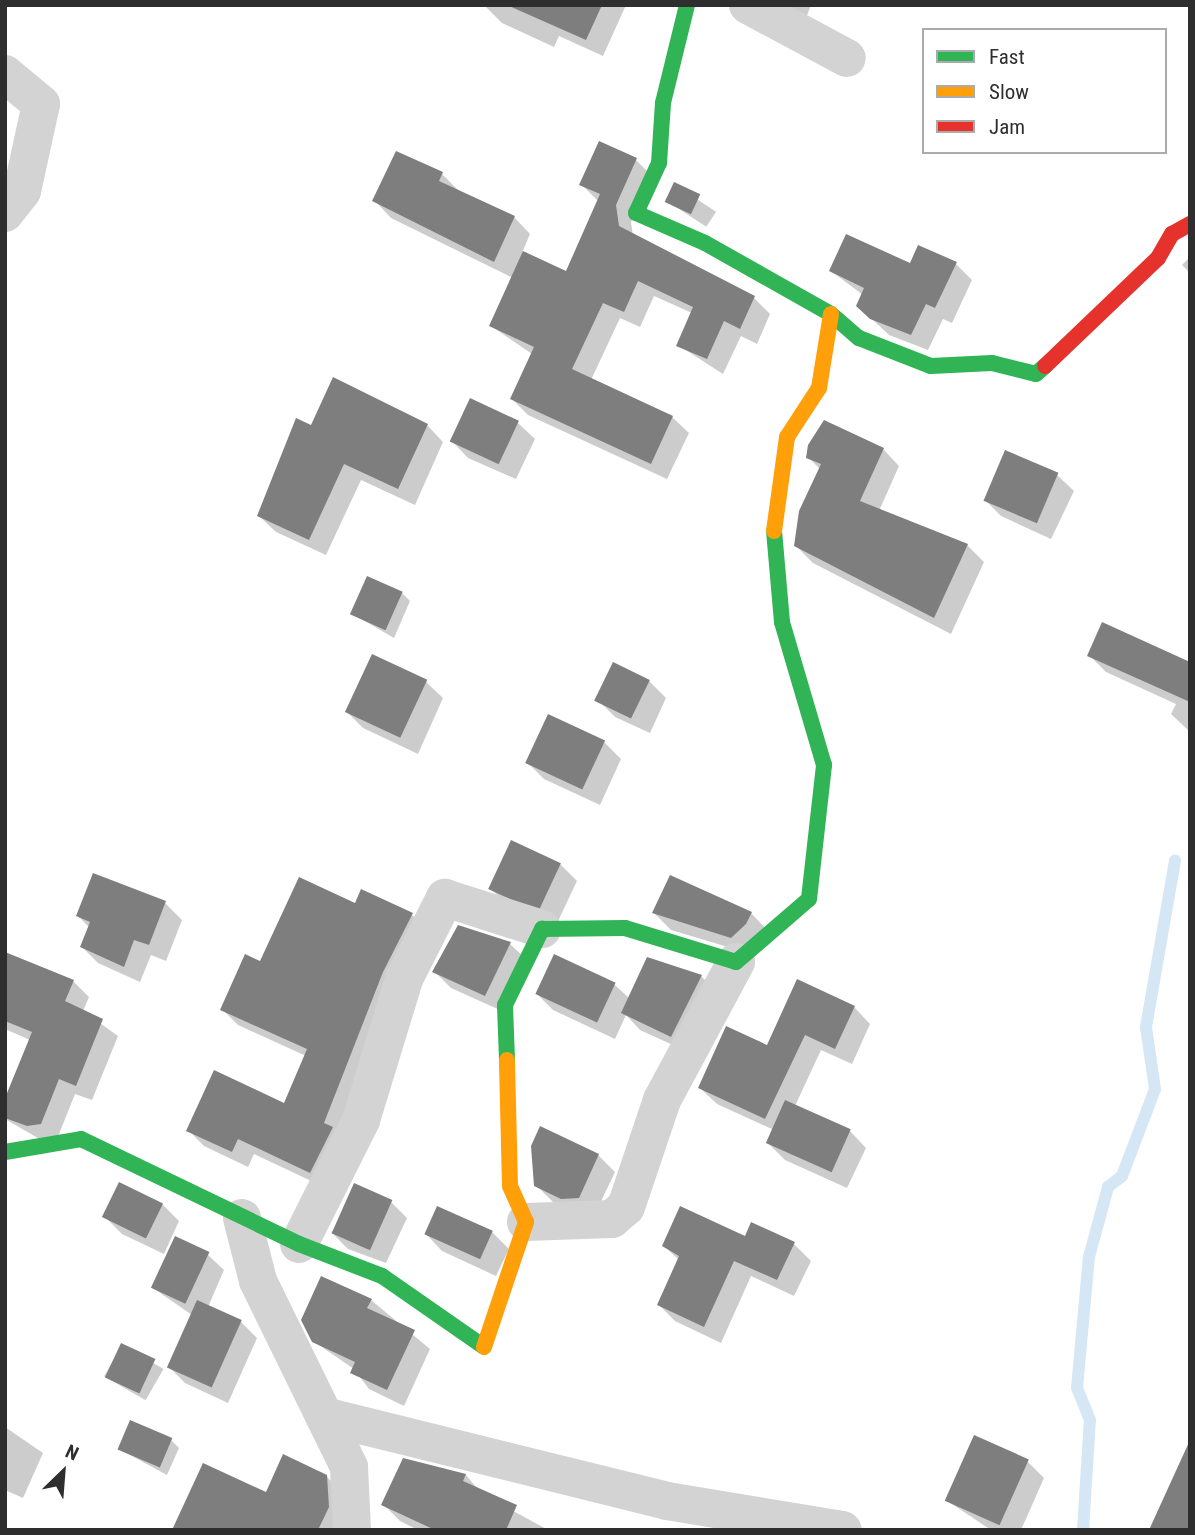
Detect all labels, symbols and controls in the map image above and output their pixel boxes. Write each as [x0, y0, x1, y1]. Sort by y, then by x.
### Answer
legend [922, 28, 1167, 154]
text: Fast [989, 45, 1025, 69]
text: Slow [989, 80, 1029, 104]
text: Jam [989, 115, 1025, 139]
north arrow [28, 1437, 98, 1507]
text: N [62, 1440, 82, 1465]

